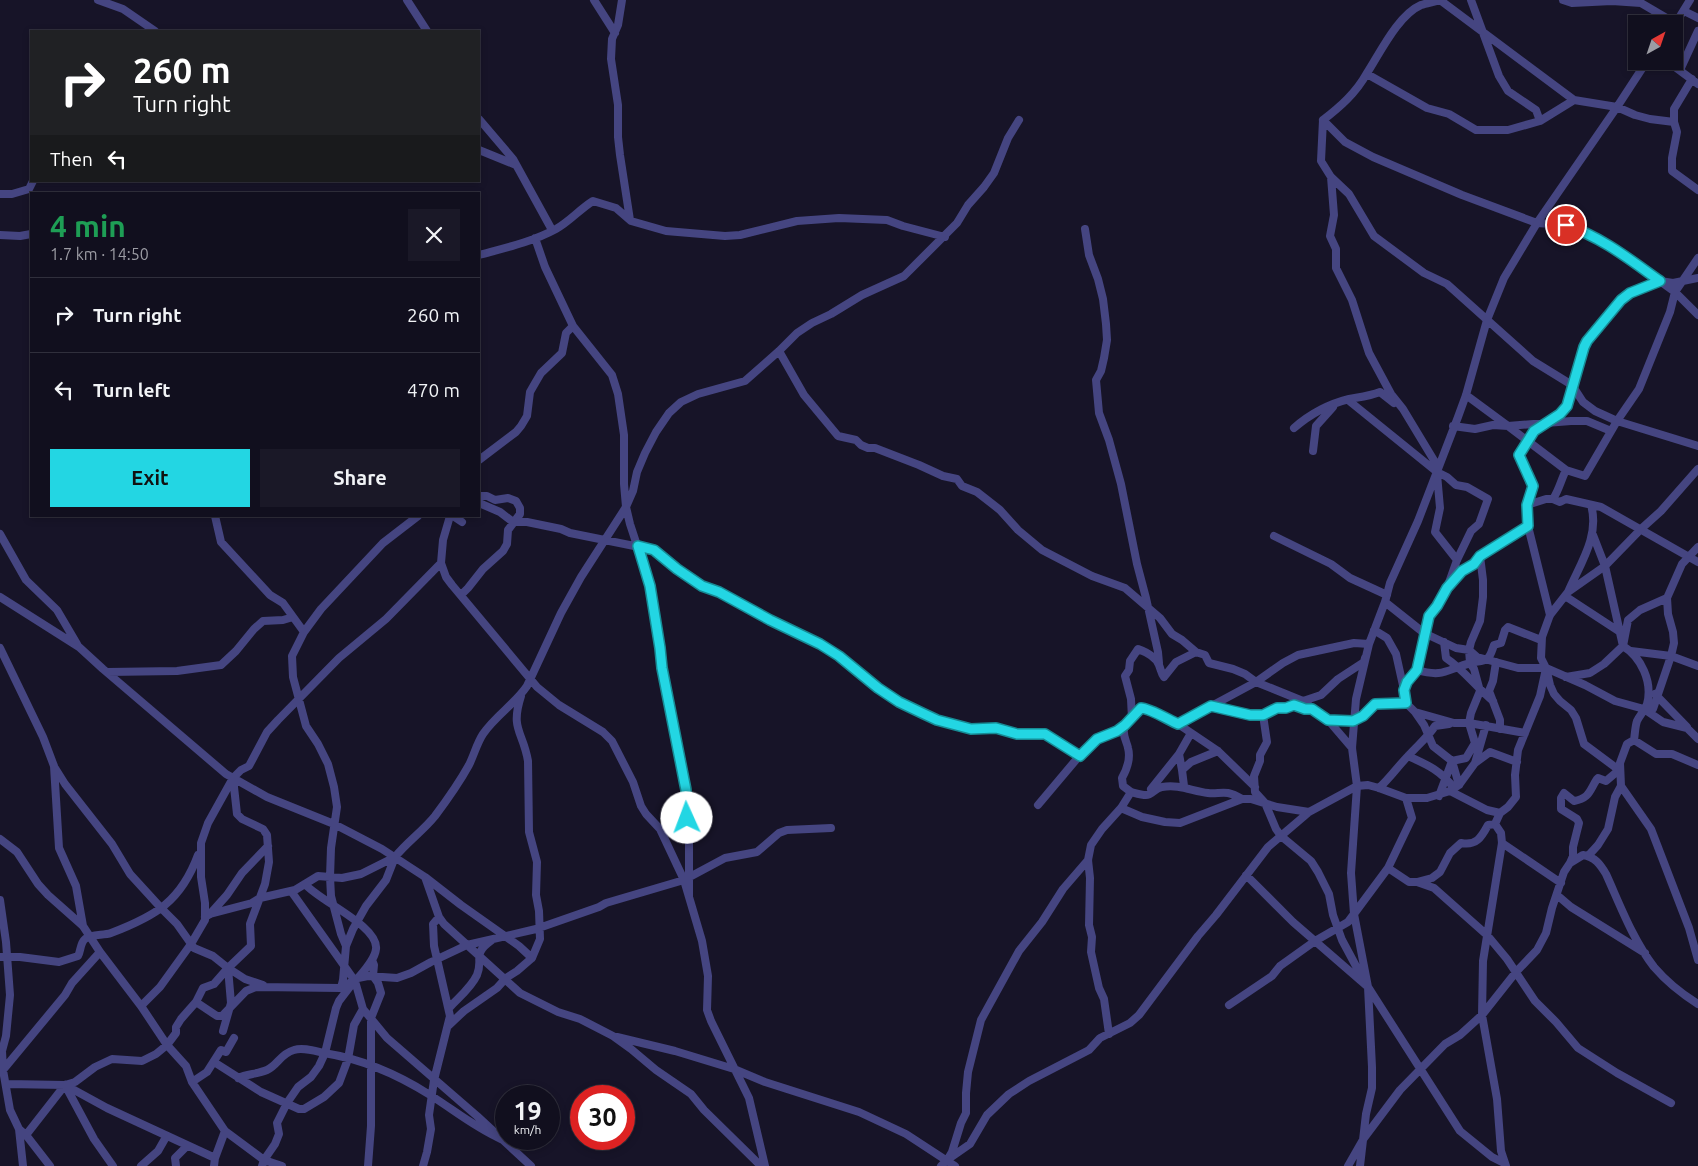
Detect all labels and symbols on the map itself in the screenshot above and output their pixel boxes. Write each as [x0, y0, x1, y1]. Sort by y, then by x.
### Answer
north arrow [1628, 15, 1682, 70]
pin [1545, 204, 1587, 246]
position arrow [660, 791, 712, 843]
speed limit sign: 30 [570, 1085, 635, 1150]

